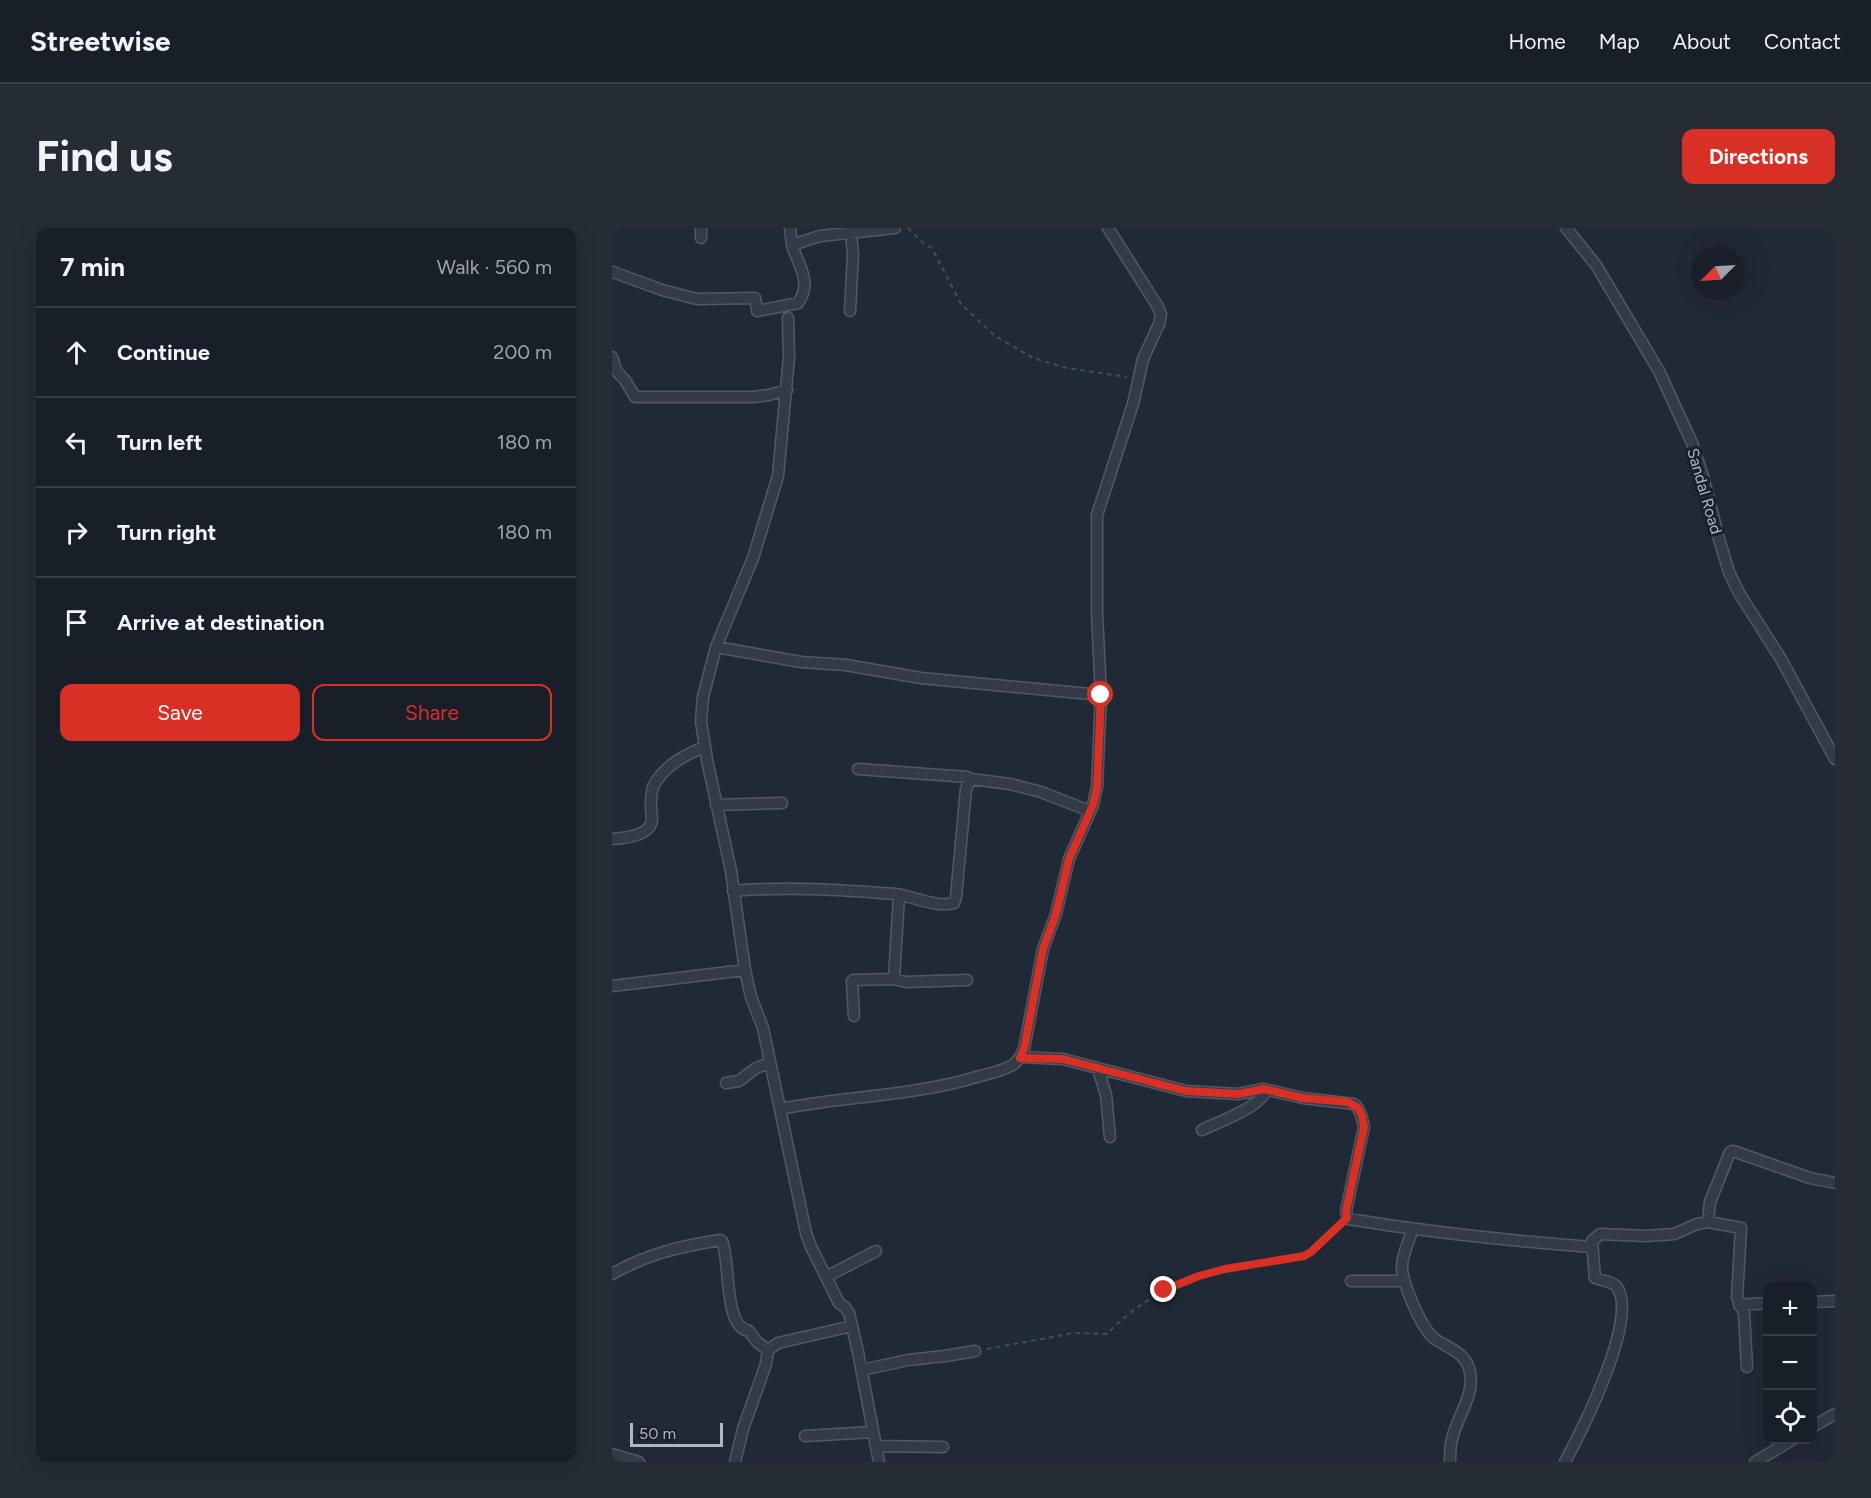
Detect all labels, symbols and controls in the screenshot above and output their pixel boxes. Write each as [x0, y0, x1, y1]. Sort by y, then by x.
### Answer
text: Streetwise [30, 24, 170, 58]
text: Home [1509, 29, 1566, 54]
text: Map [1599, 29, 1640, 54]
text: About [1673, 29, 1731, 54]
text: Contact [1764, 29, 1841, 54]
button: Directions [1682, 129, 1835, 184]
text: Find us [36, 131, 173, 182]
north arrow [1691, 246, 1745, 300]
text: 7 min [60, 251, 125, 283]
text: Walk · 560 m [437, 255, 552, 279]
icon: ahead [60, 336, 93, 369]
text: Continue [117, 339, 210, 366]
text: 200 m [493, 340, 552, 364]
icon: left [60, 426, 93, 459]
text: Turn left [117, 429, 203, 456]
text: 180 m [497, 430, 552, 454]
street label: Sandal Road [1683, 446, 1726, 536]
icon: right [60, 516, 93, 549]
text: Turn right [117, 519, 216, 546]
text: 180 m [497, 520, 552, 544]
icon: arrive [60, 606, 93, 639]
text: Arrive at destination [117, 609, 325, 636]
route start [1087, 681, 1113, 707]
button: Save [60, 684, 300, 741]
button: Share [312, 684, 552, 741]
route end [1150, 1276, 1176, 1302]
map controls [1763, 1282, 1817, 1444]
button: + [1763, 1282, 1817, 1336]
button: − [1763, 1336, 1817, 1390]
button: locate [1763, 1390, 1817, 1444]
scale bar [630, 1420, 723, 1448]
text: 50 m [639, 1424, 676, 1443]

